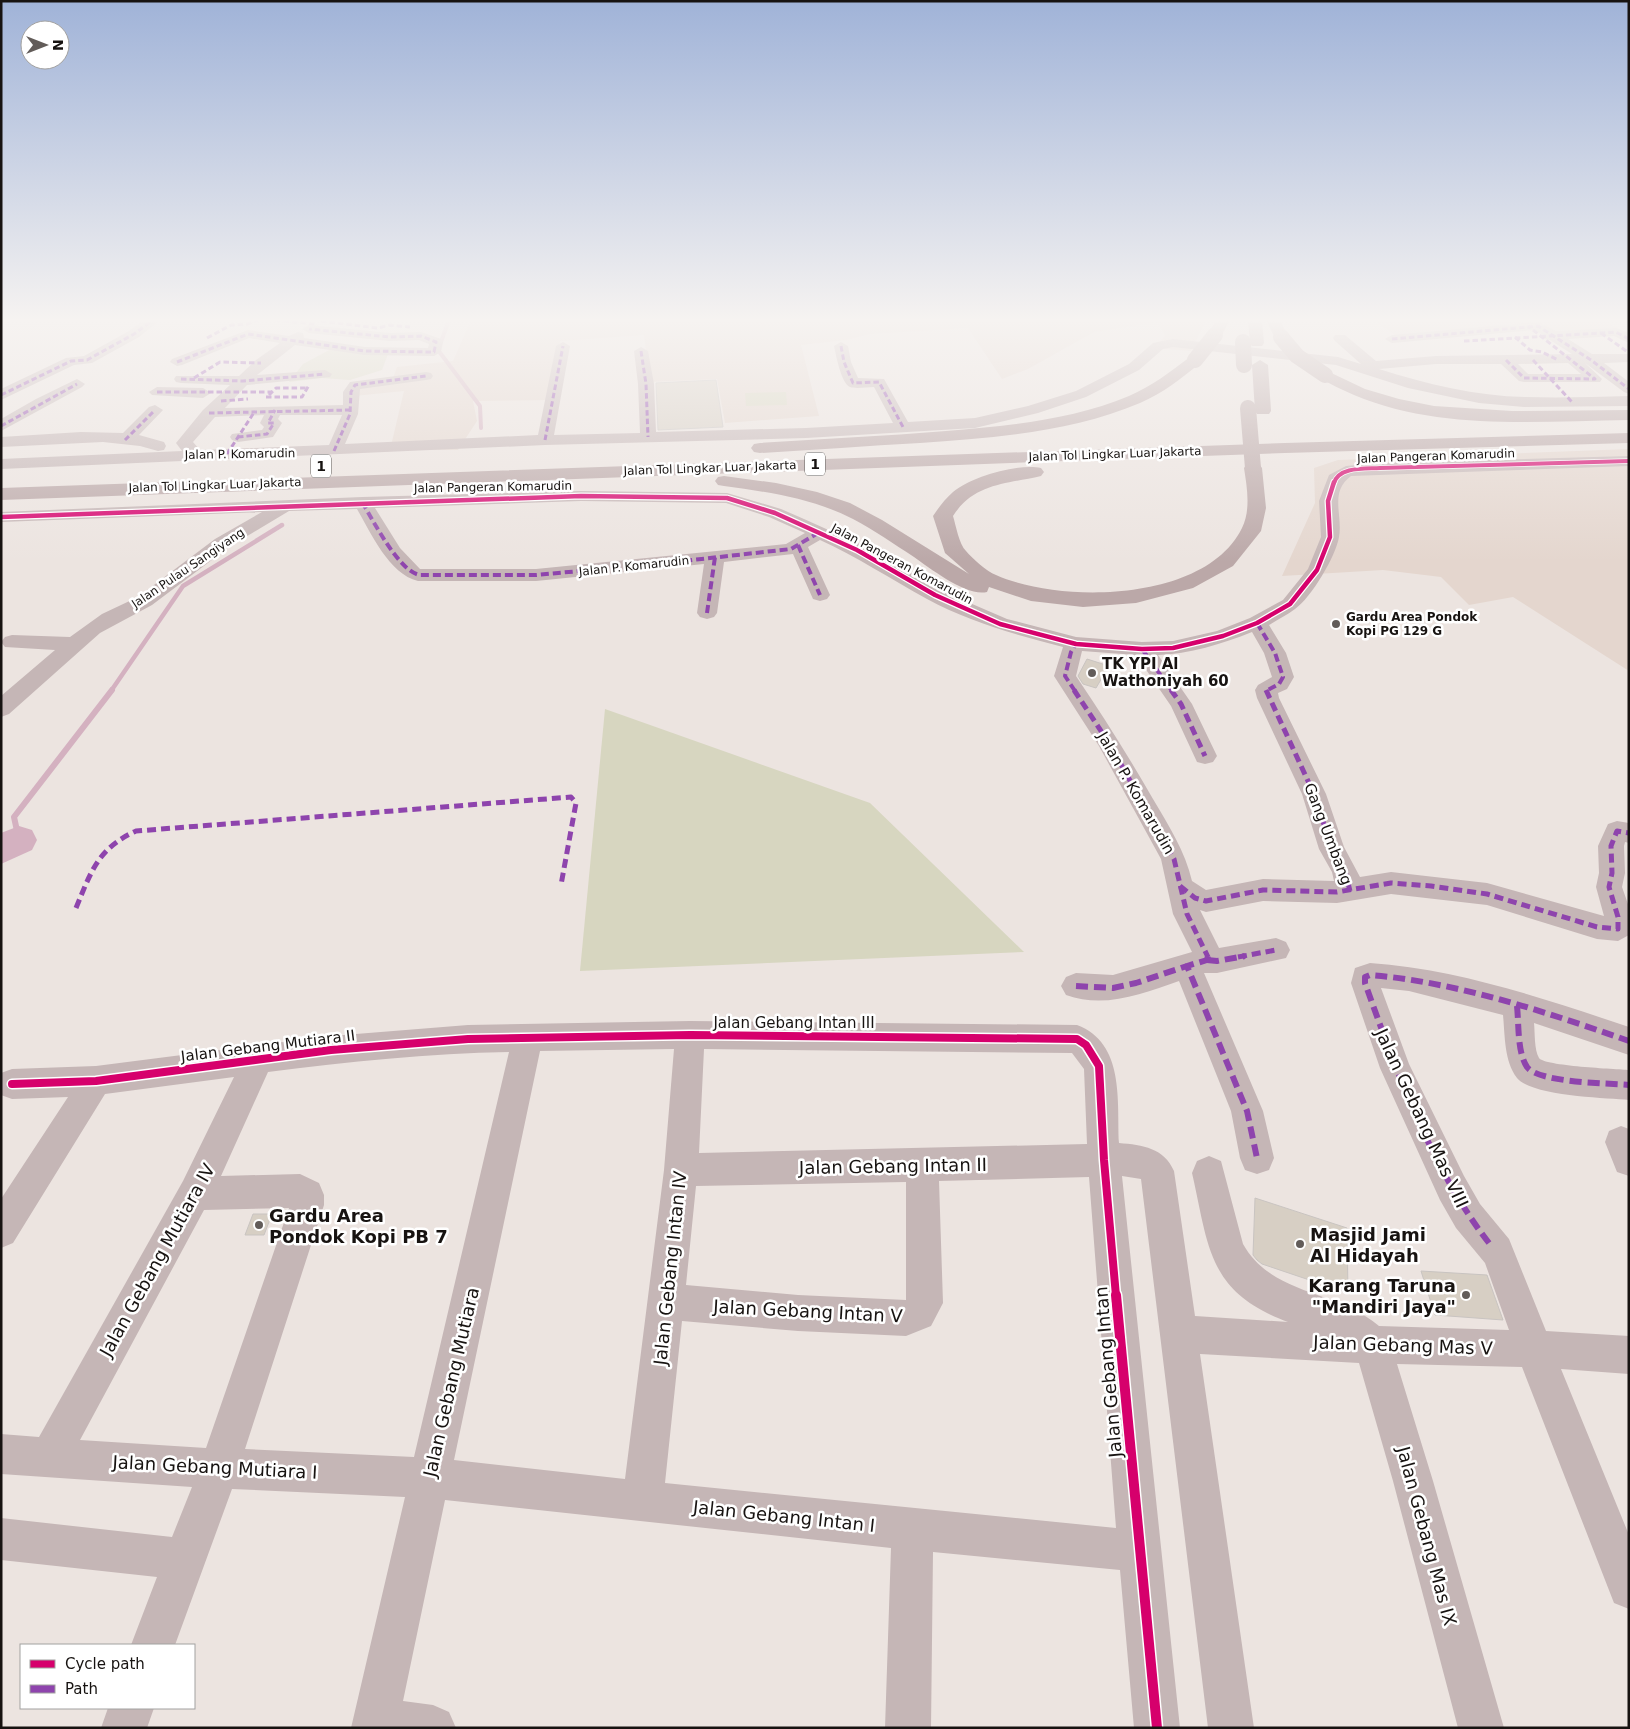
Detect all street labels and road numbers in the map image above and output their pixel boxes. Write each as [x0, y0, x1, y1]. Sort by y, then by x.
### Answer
street label: Jalan Tol Lingkar Luar Jakarta [1027, 444, 1202, 464]
street label: Jalan P. Komarudin [184, 446, 295, 462]
street label: Jalan Pangeran Komarudin [1356, 446, 1515, 466]
road number: 1 [805, 452, 825, 476]
road number: 1 [311, 454, 331, 478]
street label: Jalan Tol Lingkar Luar Jakarta [622, 458, 797, 478]
street label: Jalan Tol Lingkar Luar Jakarta [127, 475, 302, 495]
street label: Jalan Pangeran Komarudin [413, 479, 572, 495]
street label: Jalan Pangeran Komarudin [828, 520, 975, 607]
street label: Jalan Pulau Sangiyang [128, 525, 247, 612]
street label: Jalan P. Komarudin [577, 553, 690, 579]
street label: Jalan P. Komarudin [1093, 728, 1178, 857]
street label: Gang Umbang [1300, 780, 1356, 888]
street label: Jalan Gebang Intan III [712, 1014, 875, 1032]
street label: Jalan Gebang Mas VIII [1371, 1024, 1473, 1211]
street label: Jalan Gebang Mutiara II [179, 1026, 356, 1066]
street label: Jalan Gebang Intan II [798, 1154, 987, 1178]
street label: Jalan Gebang Mutiara IV [95, 1159, 219, 1361]
street label: Jalan Gebang Intan IV [649, 1169, 691, 1367]
street label: Jalan Gebang Mutiara [419, 1285, 483, 1480]
street label: Jalan Gebang Intan [1090, 1286, 1126, 1459]
street label: Jalan Gebang Intan V [712, 1295, 904, 1326]
street label: Jalan Gebang Mas V [1312, 1331, 1494, 1359]
street label: Jalan Gebang Mas IX [1393, 1443, 1461, 1628]
street label: Jalan Gebang Mutiara I [111, 1451, 318, 1483]
street label: Jalan Gebang Intan I [691, 1496, 876, 1536]

